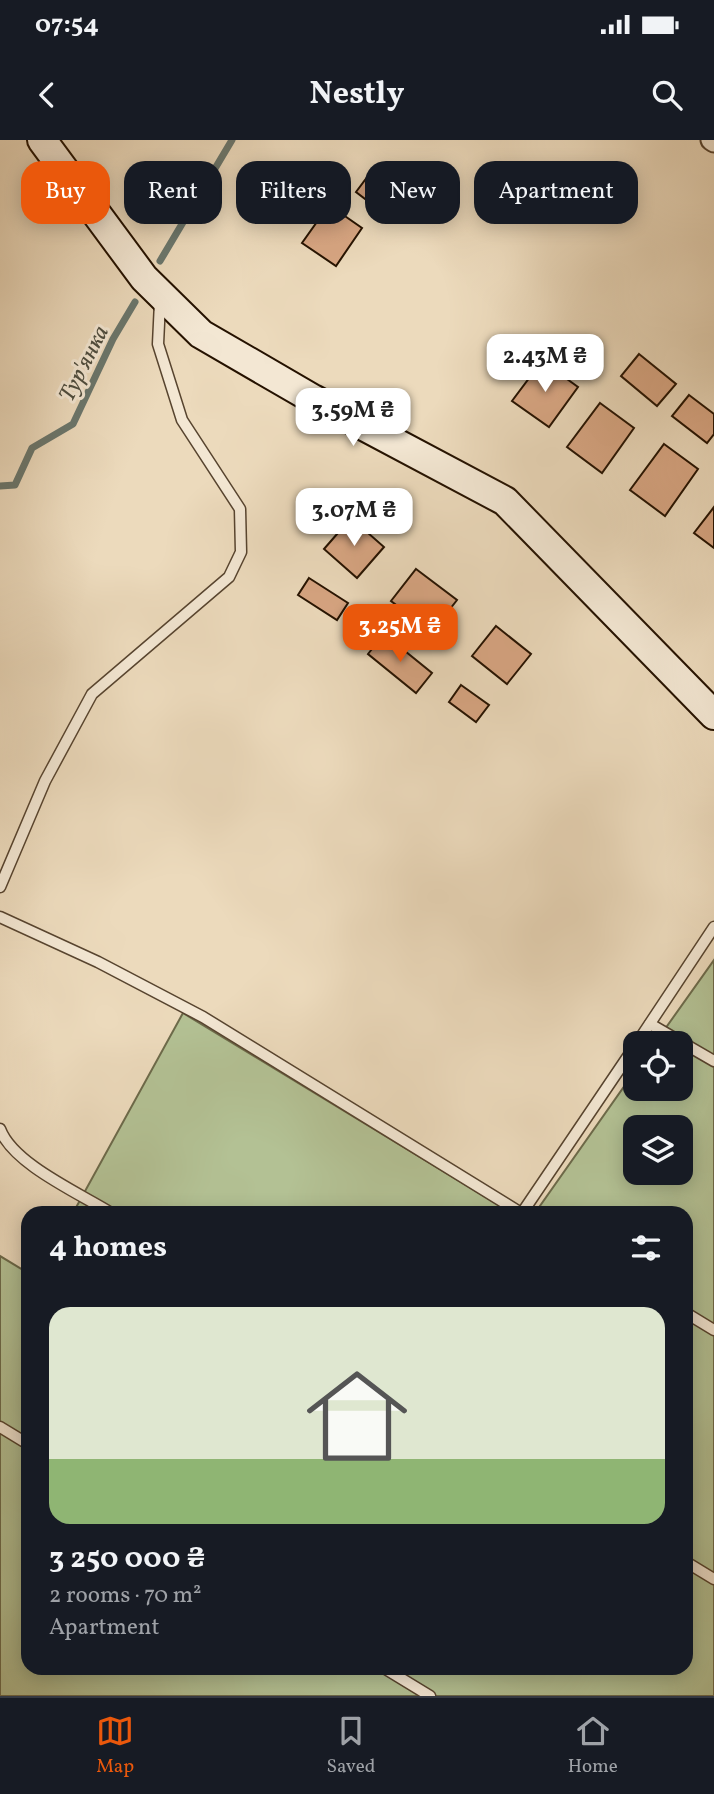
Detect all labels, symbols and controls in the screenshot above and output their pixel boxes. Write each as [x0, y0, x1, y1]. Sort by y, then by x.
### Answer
text: 07:54 [35, 7, 99, 43]
text: Nestly [310, 73, 404, 117]
icon: back [28, 76, 66, 114]
icon: search [648, 76, 686, 114]
chip: Buy [21, 161, 110, 224]
chip: Rent [124, 161, 222, 224]
chip: Filters [236, 161, 351, 224]
chip: New [365, 161, 460, 224]
chip: Apartment [474, 161, 638, 224]
water label: Тур'янка [52, 320, 118, 408]
pin: 2.43M ₴ [480, 334, 610, 394]
text: 2.43M ₴ [503, 341, 587, 373]
pin: 3.59M ₴ [288, 388, 418, 448]
text: 3.59M ₴ [312, 395, 394, 427]
pin: 3.07M ₴ [289, 488, 419, 548]
text: 3.07M ₴ [312, 495, 396, 527]
pin: 3.25M ₴ [335, 604, 465, 664]
text: 3.25M ₴ [359, 611, 441, 643]
map controls [623, 1031, 693, 1185]
button: locate [623, 1031, 693, 1101]
button: layers [623, 1115, 693, 1185]
text: 4 homes [49, 1227, 167, 1269]
icon: filters [627, 1229, 665, 1267]
icon: home [294, 1353, 420, 1479]
text: 3 250 000 ₴ [49, 1538, 205, 1580]
text: 2 rooms · 70 m² [49, 1580, 202, 1612]
text: Apartment [49, 1612, 160, 1644]
tab: Map [96, 1712, 134, 1780]
tab: Saved [326, 1712, 375, 1780]
tab: Home [568, 1712, 618, 1780]

